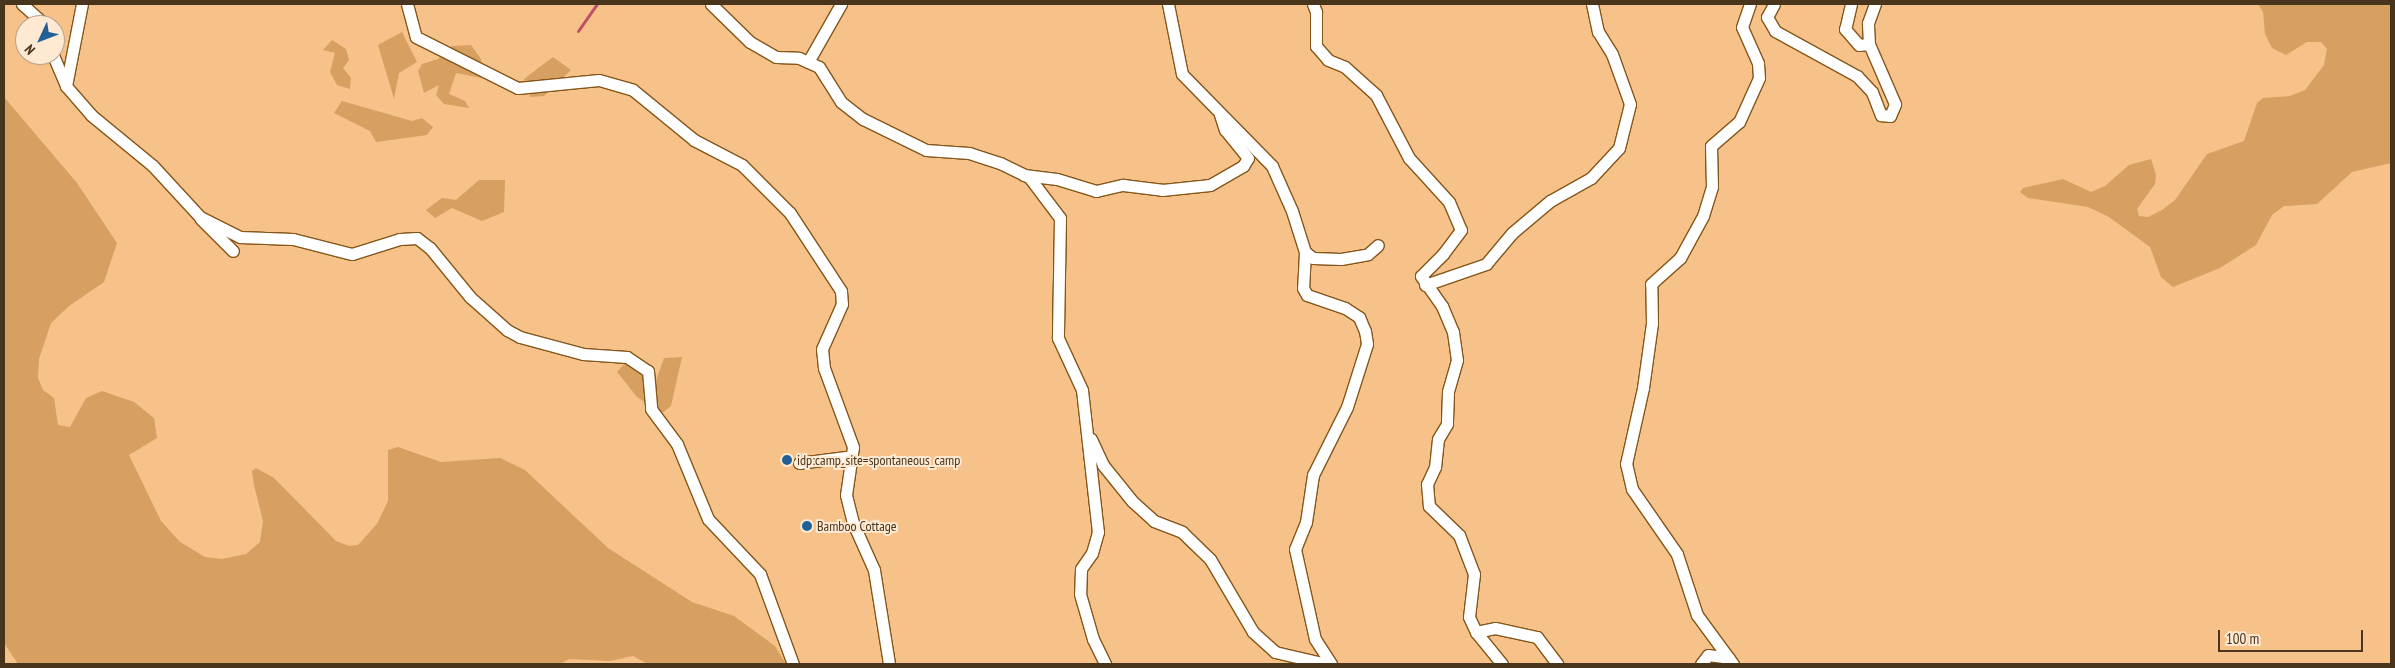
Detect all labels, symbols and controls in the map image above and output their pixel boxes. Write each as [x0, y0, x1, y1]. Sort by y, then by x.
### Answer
north arrow [15, 15, 65, 65]
text: N [21, 41, 39, 58]
place label: idp:camp_site=spontaneous_camp [797, 452, 960, 468]
marker: idp:camp_site=spontaneous_camp [781, 454, 793, 466]
place label: Bamboo Cottage [817, 518, 897, 534]
marker: Bamboo Cottage [801, 520, 813, 532]
scale bar [2220, 620, 2365, 652]
text: 100 m [2226, 629, 2259, 648]

